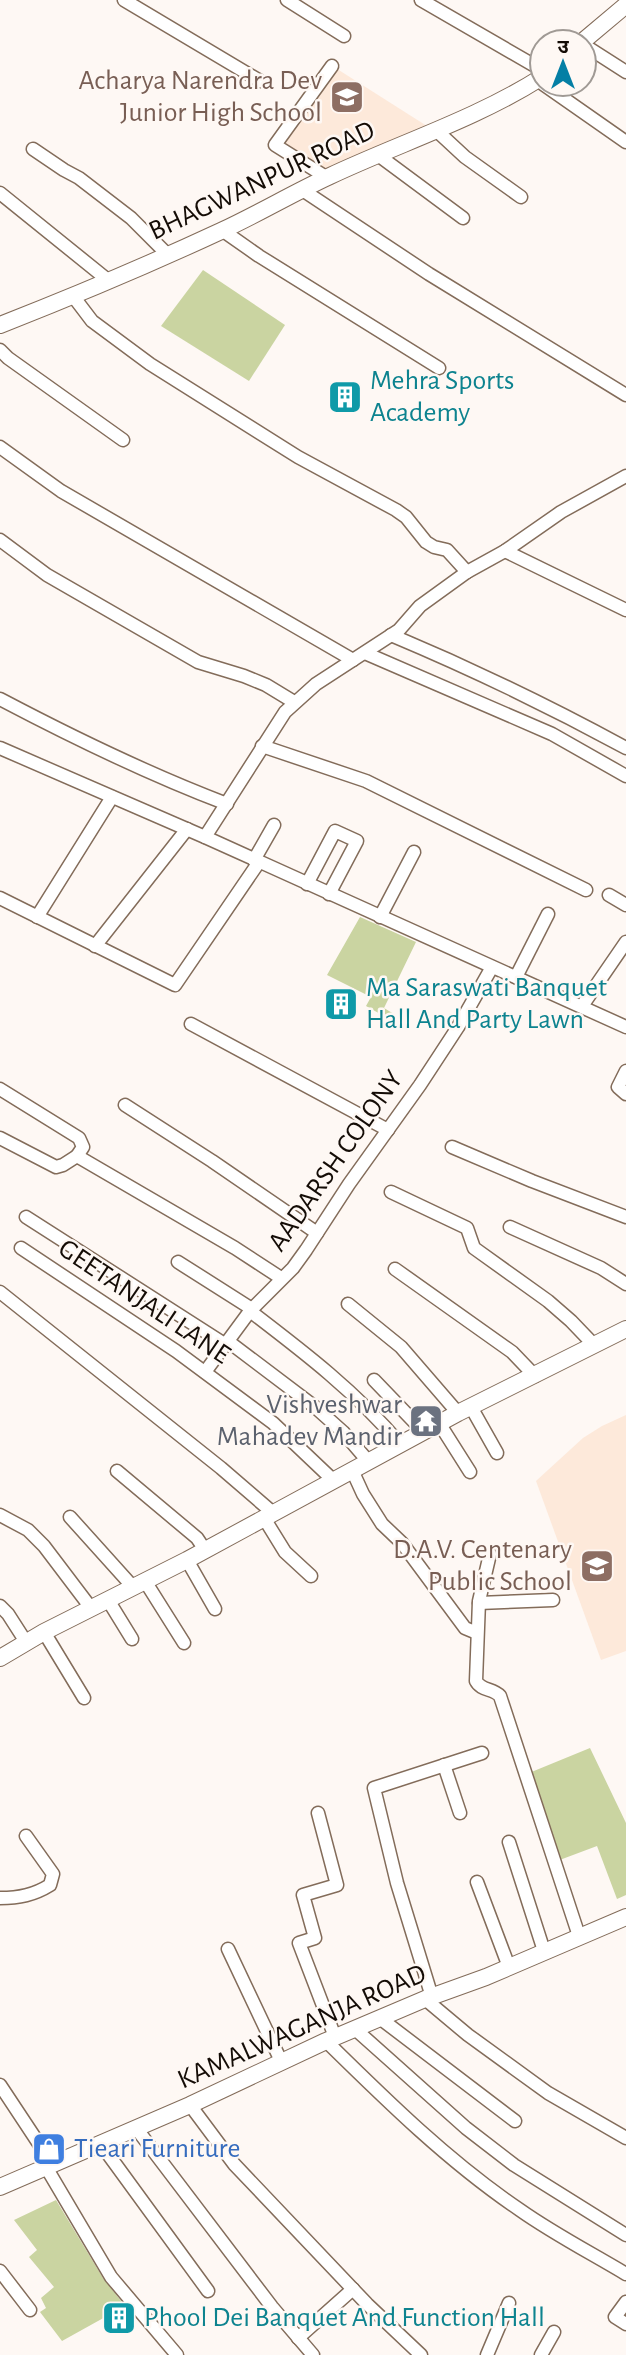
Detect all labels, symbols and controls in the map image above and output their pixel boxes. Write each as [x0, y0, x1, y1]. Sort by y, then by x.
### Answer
north arrow [528, 28, 598, 98]
text: उ [557, 38, 569, 57]
place label: Acharya Narendra Dev Junior High School [79, 67, 322, 127]
school or university icon: Acharya Narendra Dev Junior High School [328, 78, 366, 116]
street label: BHAGWANPUR ROAD [145, 116, 379, 246]
place label: Mehra Sports Academy [370, 367, 514, 427]
building icon: Mehra Sports Academy [326, 378, 364, 416]
place label: Ma Saraswati Banquet Hall And Party Lawn [366, 974, 607, 1034]
building icon: Ma Saraswati Banquet Hall And Party Lawn [322, 985, 360, 1023]
street label: AADARSH COLONY [263, 1065, 409, 1256]
street label: GEETANJALI LANE [53, 1234, 235, 1370]
place label: Vishveshwar Mahadev Mandir [217, 1391, 402, 1451]
temple icon: Vishveshwar Mahadev Mandir [407, 1402, 445, 1440]
place label: D.A.V. Centenary Public School [393, 1536, 572, 1596]
school or university icon: D.A.V. Centenary Public School [578, 1547, 616, 1585]
street label: KAMALWAGANJA ROAD [174, 1960, 430, 2094]
shop icon: Tieari Furniture [30, 2130, 68, 2168]
place label: Tieari Furniture [74, 2135, 240, 2163]
building icon: Phool Dei Banquet And Function Hall [100, 2299, 138, 2337]
place label: Phool Dei Banquet And Function Hall [144, 2304, 545, 2332]

